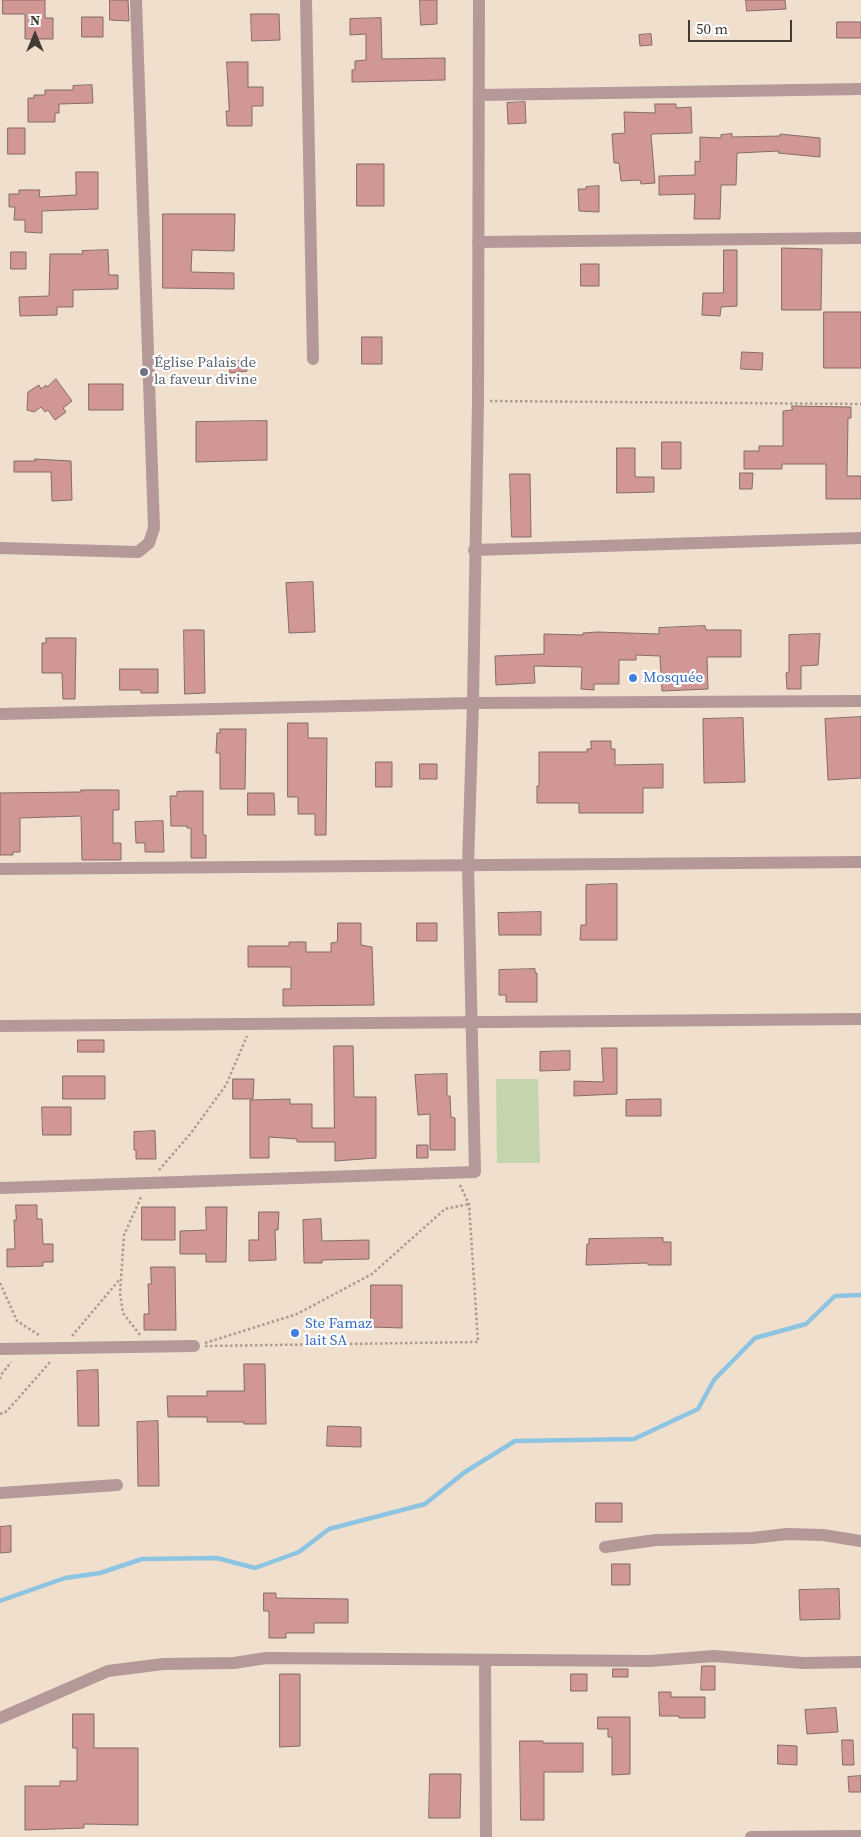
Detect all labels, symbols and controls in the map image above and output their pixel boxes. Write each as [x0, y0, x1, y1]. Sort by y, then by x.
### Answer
north arrow [10, 10, 60, 60]
text: N [30, 10, 40, 30]
scale bar [691, 10, 795, 42]
text: 50 m [696, 18, 728, 39]
place label: Église Palais de la faveur divine [154, 354, 257, 389]
marker: Église Palais de la faveur divine [138, 366, 150, 378]
place label: Mosquée [643, 669, 703, 687]
marker: Mosquée [627, 672, 639, 684]
place label: Ste Famaz lait SA [305, 1315, 372, 1350]
marker: Ste Famaz lait SA [289, 1327, 301, 1339]

